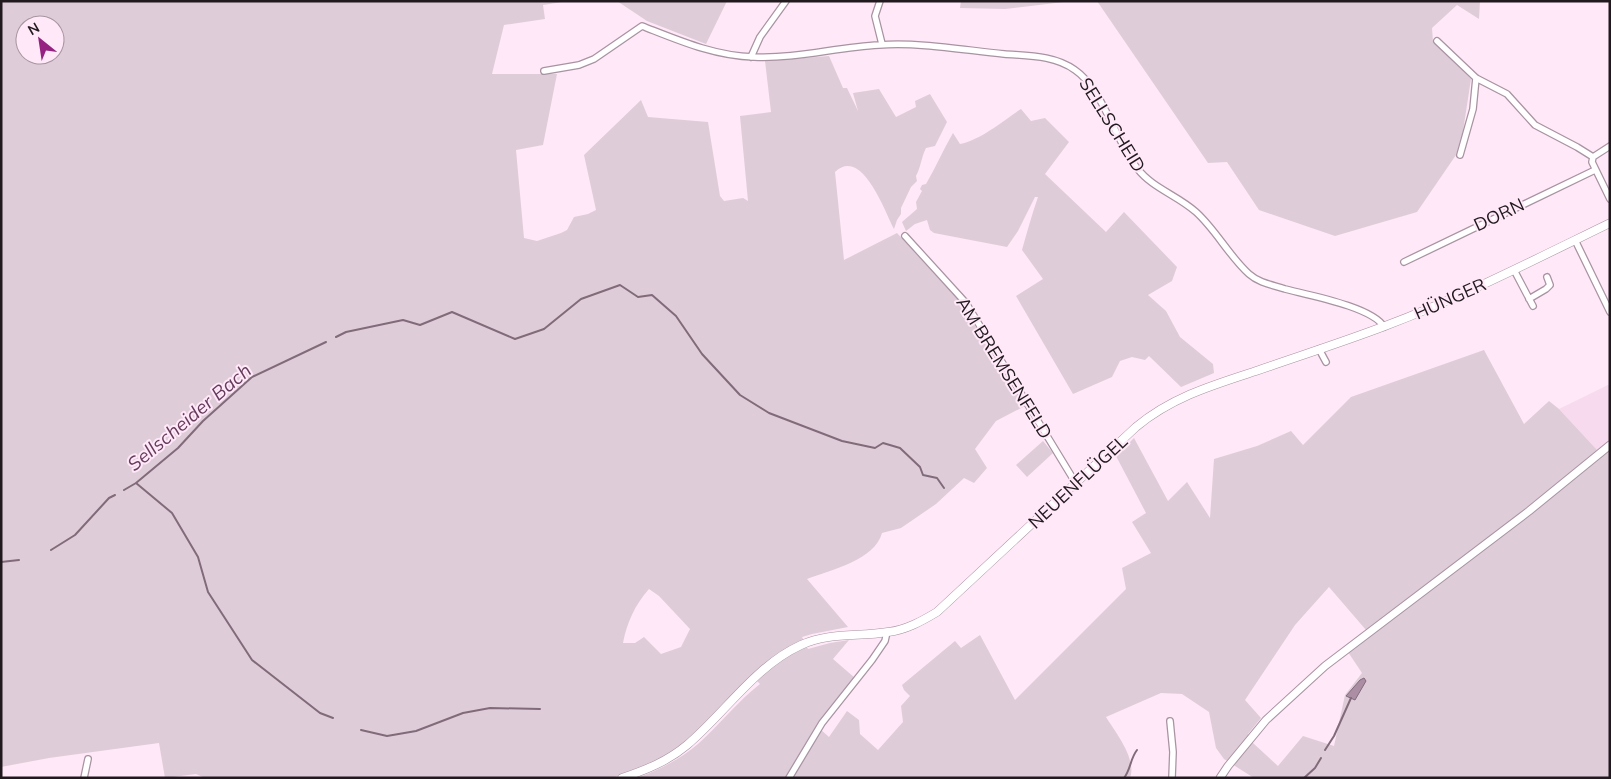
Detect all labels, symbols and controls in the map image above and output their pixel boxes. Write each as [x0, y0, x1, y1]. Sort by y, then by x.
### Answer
north arrow [15, 15, 65, 65]
text: N [24, 18, 43, 39]
street label: SELLSCHEID [1074, 73, 1151, 176]
street label: DORN [1470, 193, 1528, 236]
street label: HÜNGER [1410, 272, 1489, 325]
street label: AM BREMSENFELD [951, 292, 1057, 443]
water label: Sellscheider Bach [122, 358, 256, 476]
street label: NEUENFLÜGEL [1023, 430, 1132, 533]

